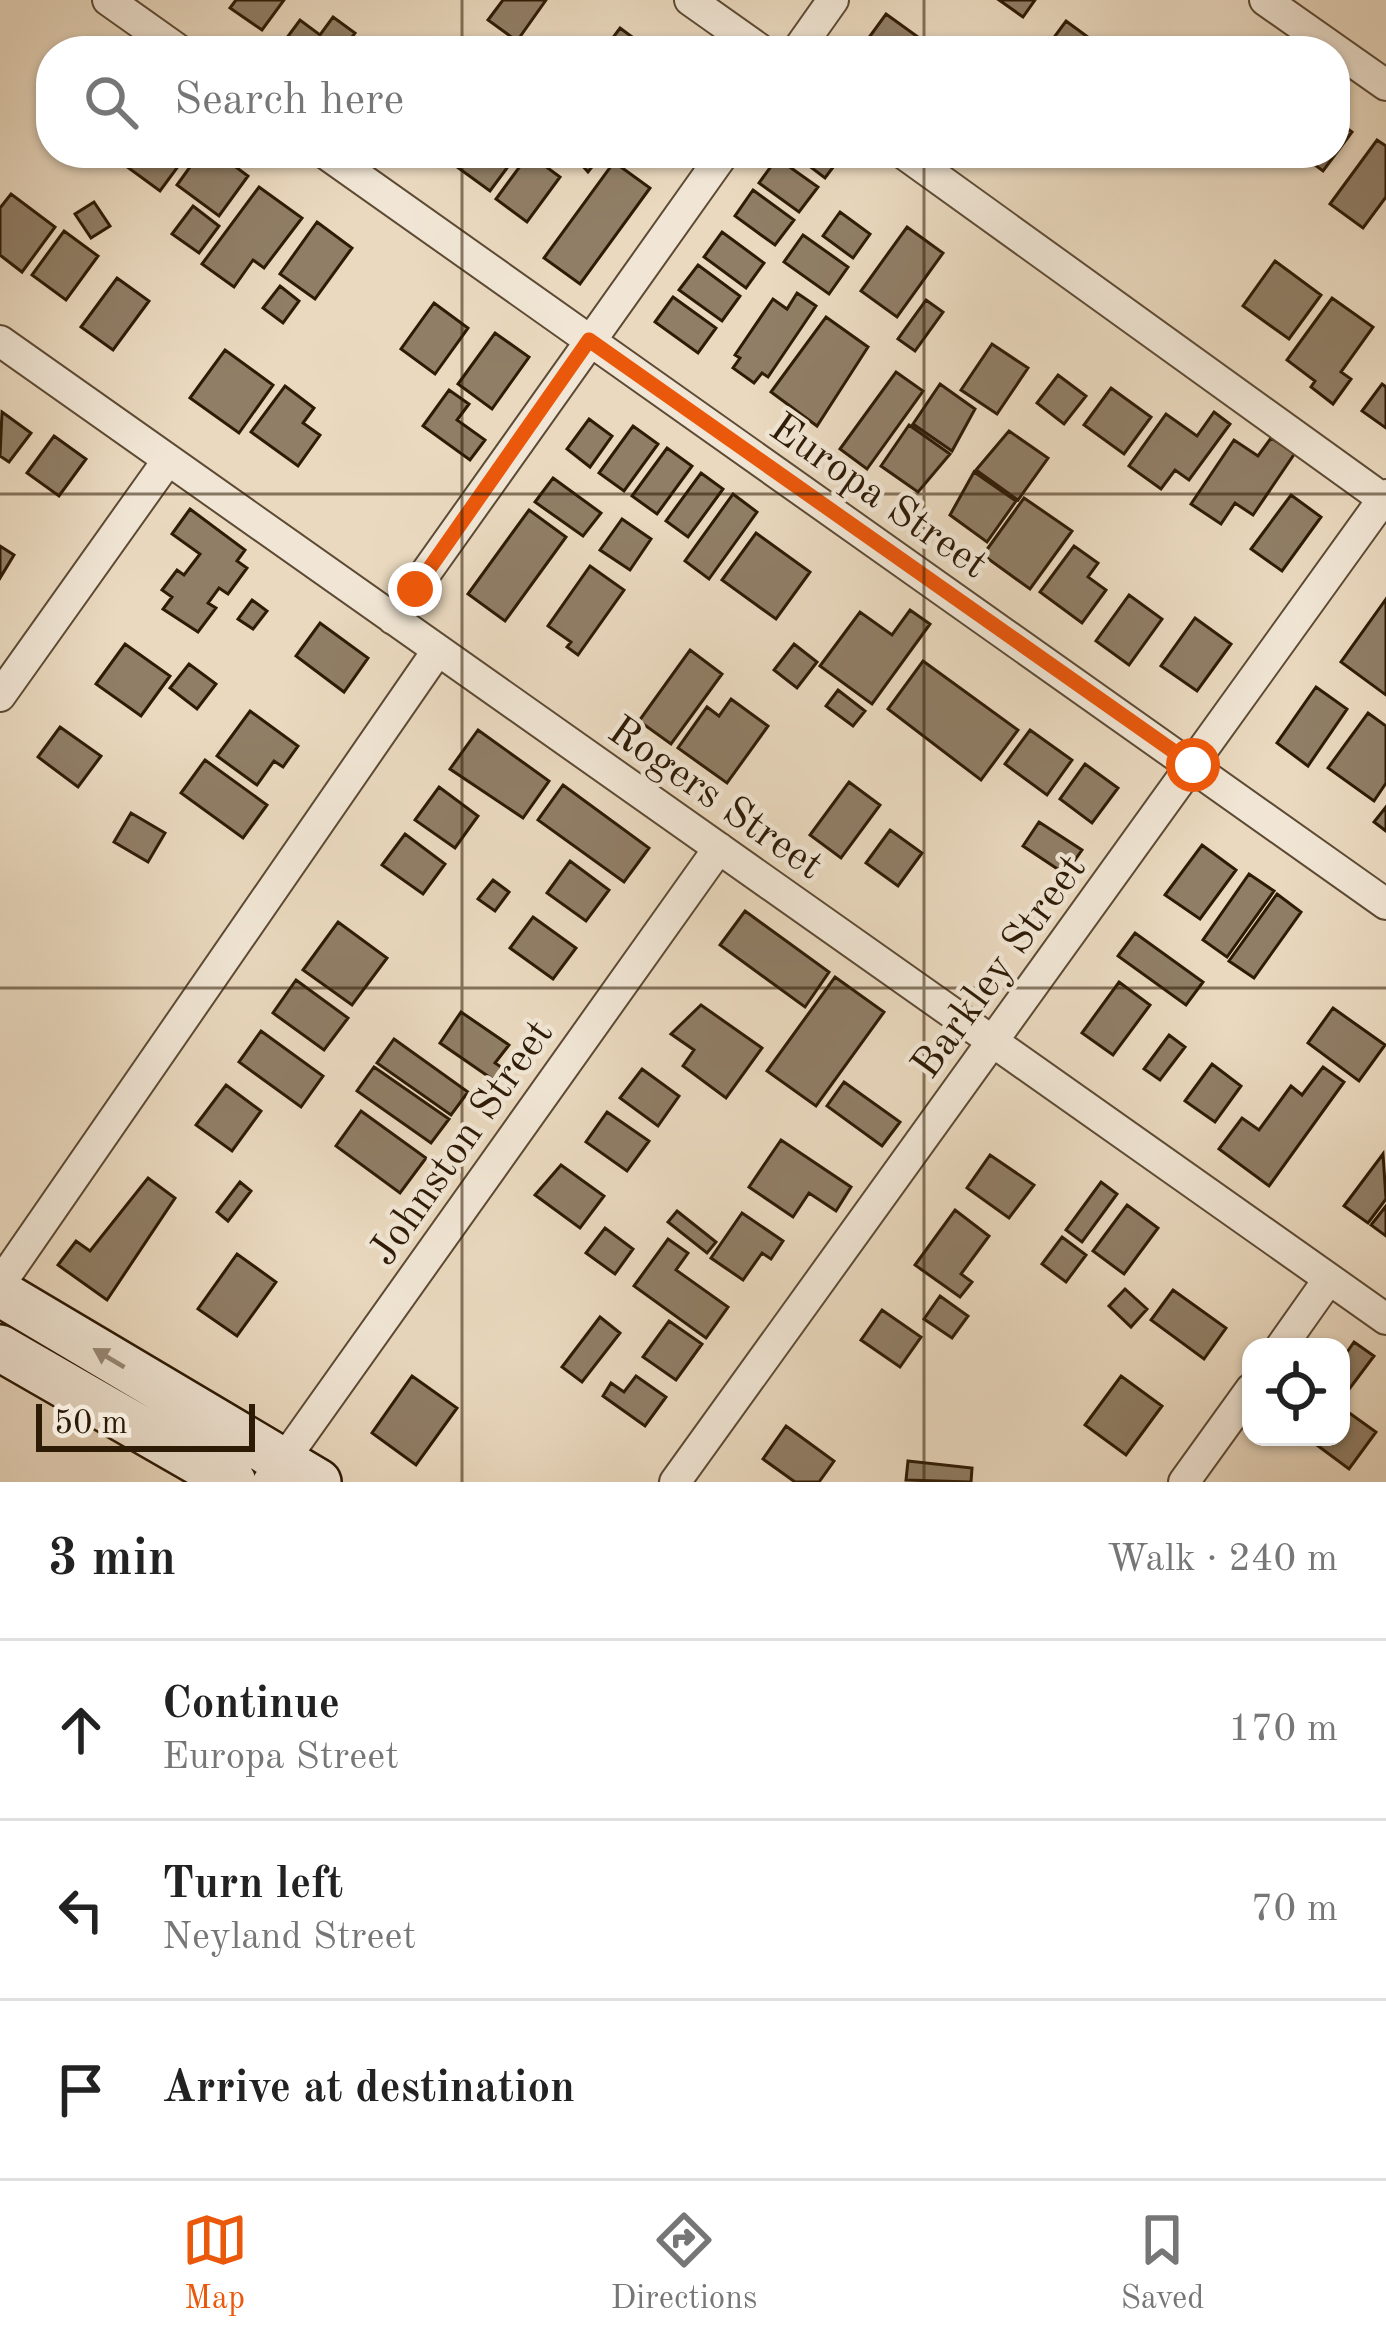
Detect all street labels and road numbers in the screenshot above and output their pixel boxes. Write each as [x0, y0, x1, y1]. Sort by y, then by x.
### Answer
street label: Europa Street [761, 407, 994, 588]
street label: Rogers Street [600, 710, 830, 889]
street label: Barkley Street [905, 848, 1095, 1087]
street label: Johnston Street [362, 1013, 562, 1274]

